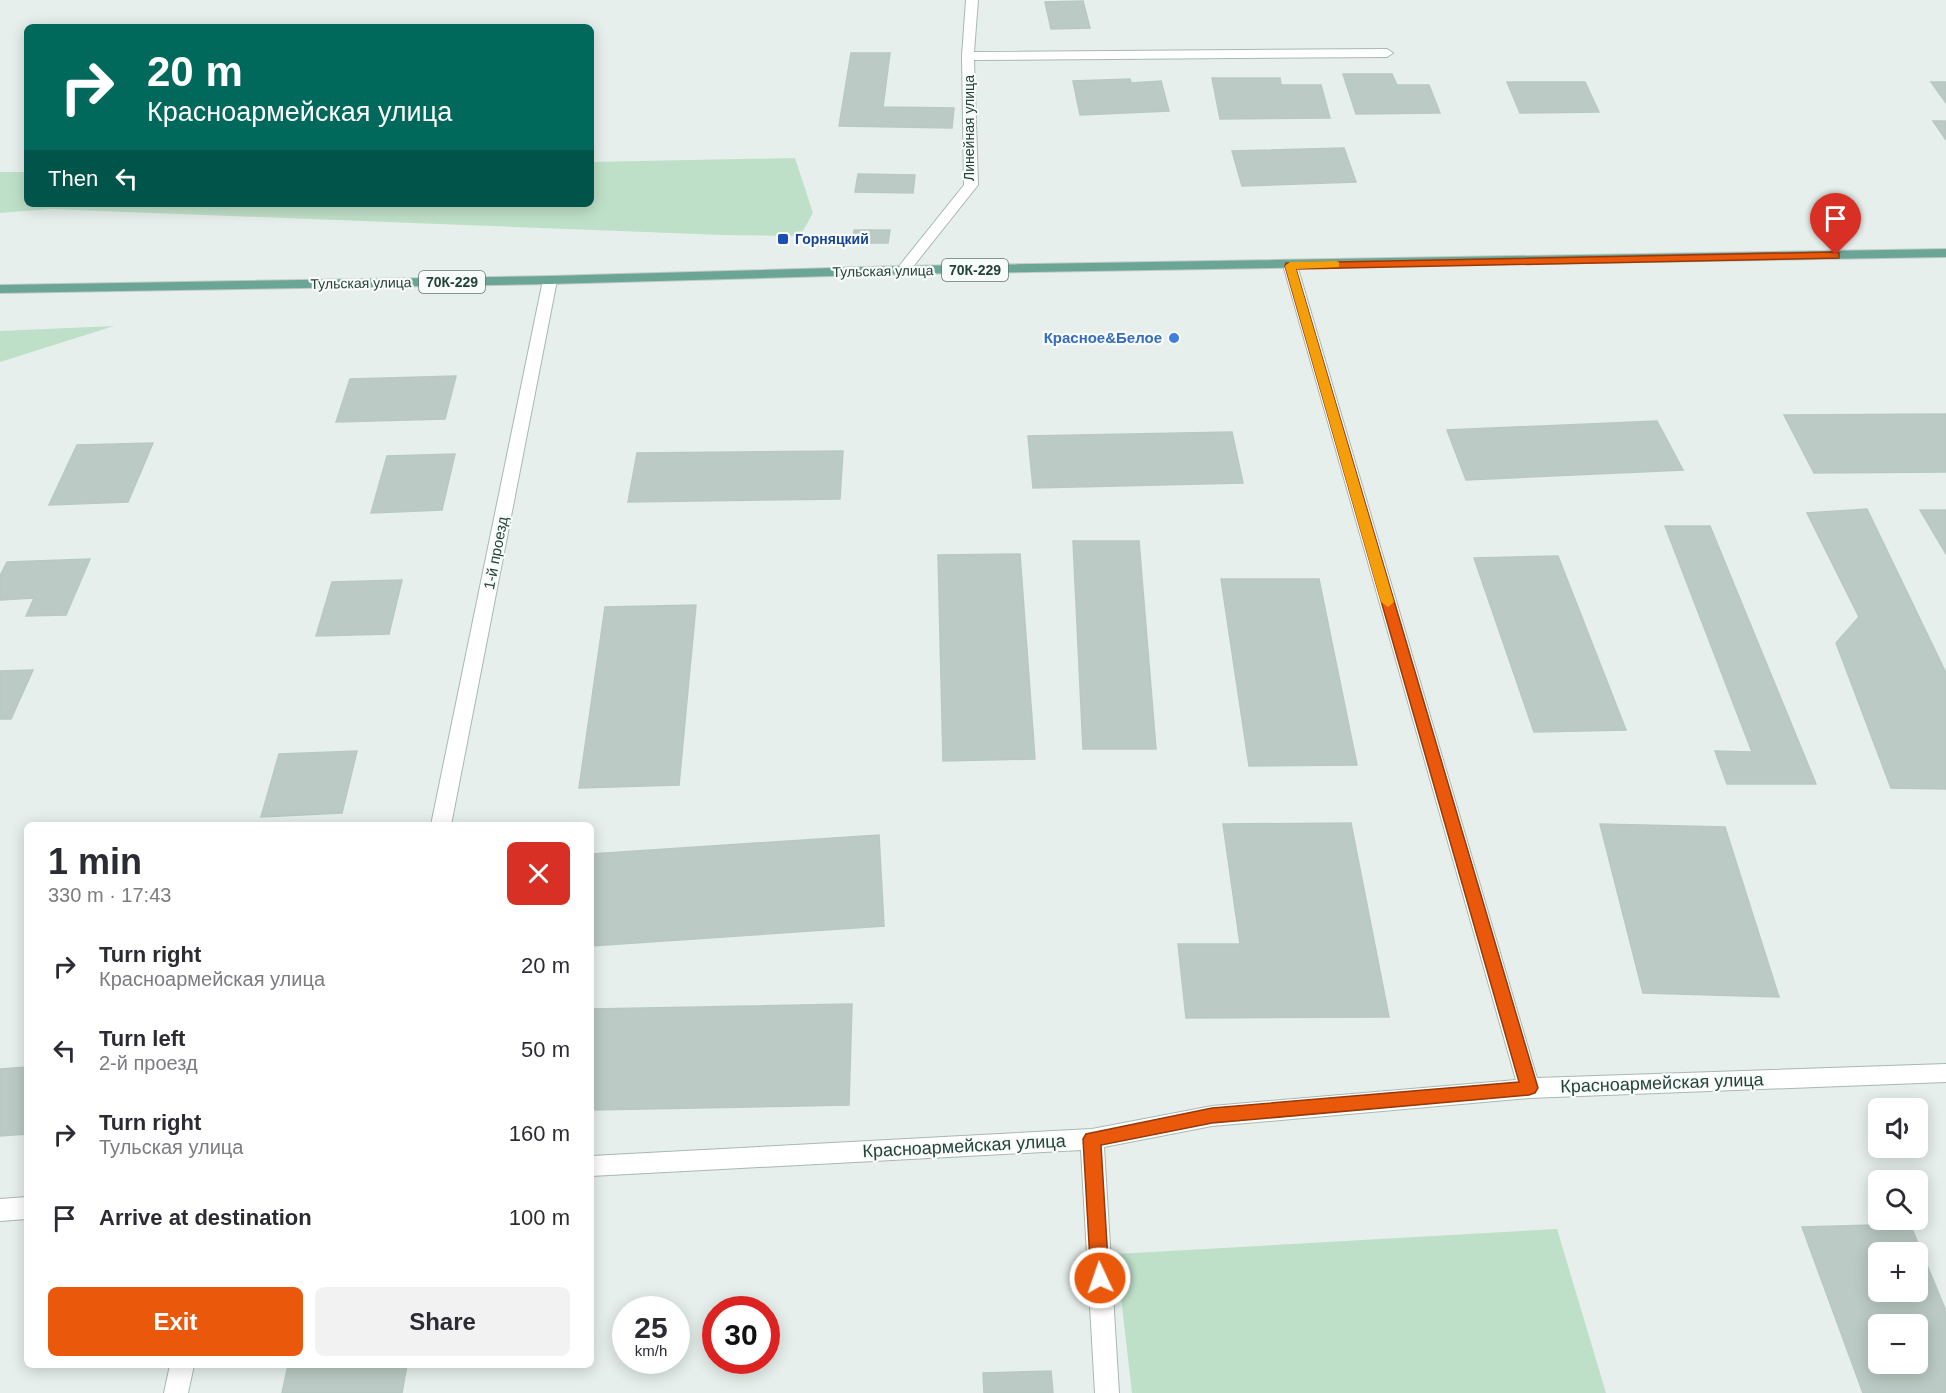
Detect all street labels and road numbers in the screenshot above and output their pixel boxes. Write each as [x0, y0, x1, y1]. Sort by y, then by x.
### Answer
street label: Линейная улица [961, 75, 977, 181]
road number: 70К-229 [942, 259, 1008, 281]
street label: Тульская улица [832, 262, 934, 280]
road number: 70К-229 [419, 271, 485, 293]
street label: Тульская улица [310, 274, 412, 292]
street label: 1-й проезд [480, 515, 511, 591]
street label: Красноармейская улица [1560, 1069, 1765, 1097]
street label: Красноармейская улица [862, 1131, 1067, 1161]

